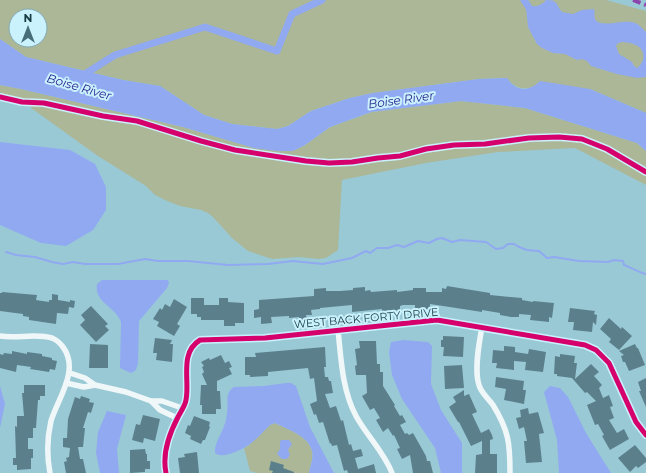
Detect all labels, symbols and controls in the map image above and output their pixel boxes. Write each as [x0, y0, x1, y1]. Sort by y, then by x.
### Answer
north arrow [8, 8, 48, 48]
text: N [24, 11, 32, 25]
water label: Boise River [45, 70, 113, 103]
water label: Boise River [367, 87, 435, 112]
street label: WEST BACK FORTY DRIVE [293, 305, 439, 331]

